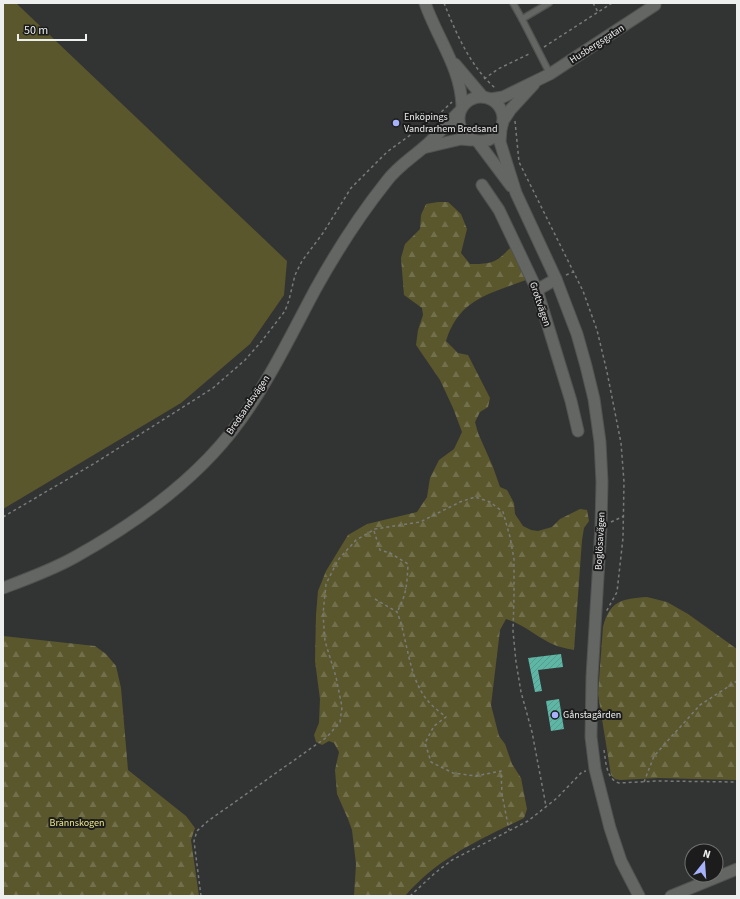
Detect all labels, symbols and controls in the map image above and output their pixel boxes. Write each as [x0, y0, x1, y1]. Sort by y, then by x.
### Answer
scale bar [18, 16, 86, 42]
street label: Husbergsgatan [567, 21, 627, 67]
text: 50 m [24, 22, 48, 39]
place label: Enköpings Vandrarhem Bredsand [404, 110, 497, 136]
marker: Enköpings Vandrarhem Bredsand [391, 118, 401, 128]
street label: Grottvägen [526, 280, 554, 328]
street label: Bredsandsvägen [223, 372, 273, 438]
street label: Boglösavägen [591, 511, 609, 571]
place label: Gånstagården [563, 708, 621, 722]
marker: Gånstagården [550, 710, 560, 720]
park label: Brännskogen [50, 816, 104, 830]
north arrow [684, 843, 724, 883]
text: N [701, 846, 712, 862]

